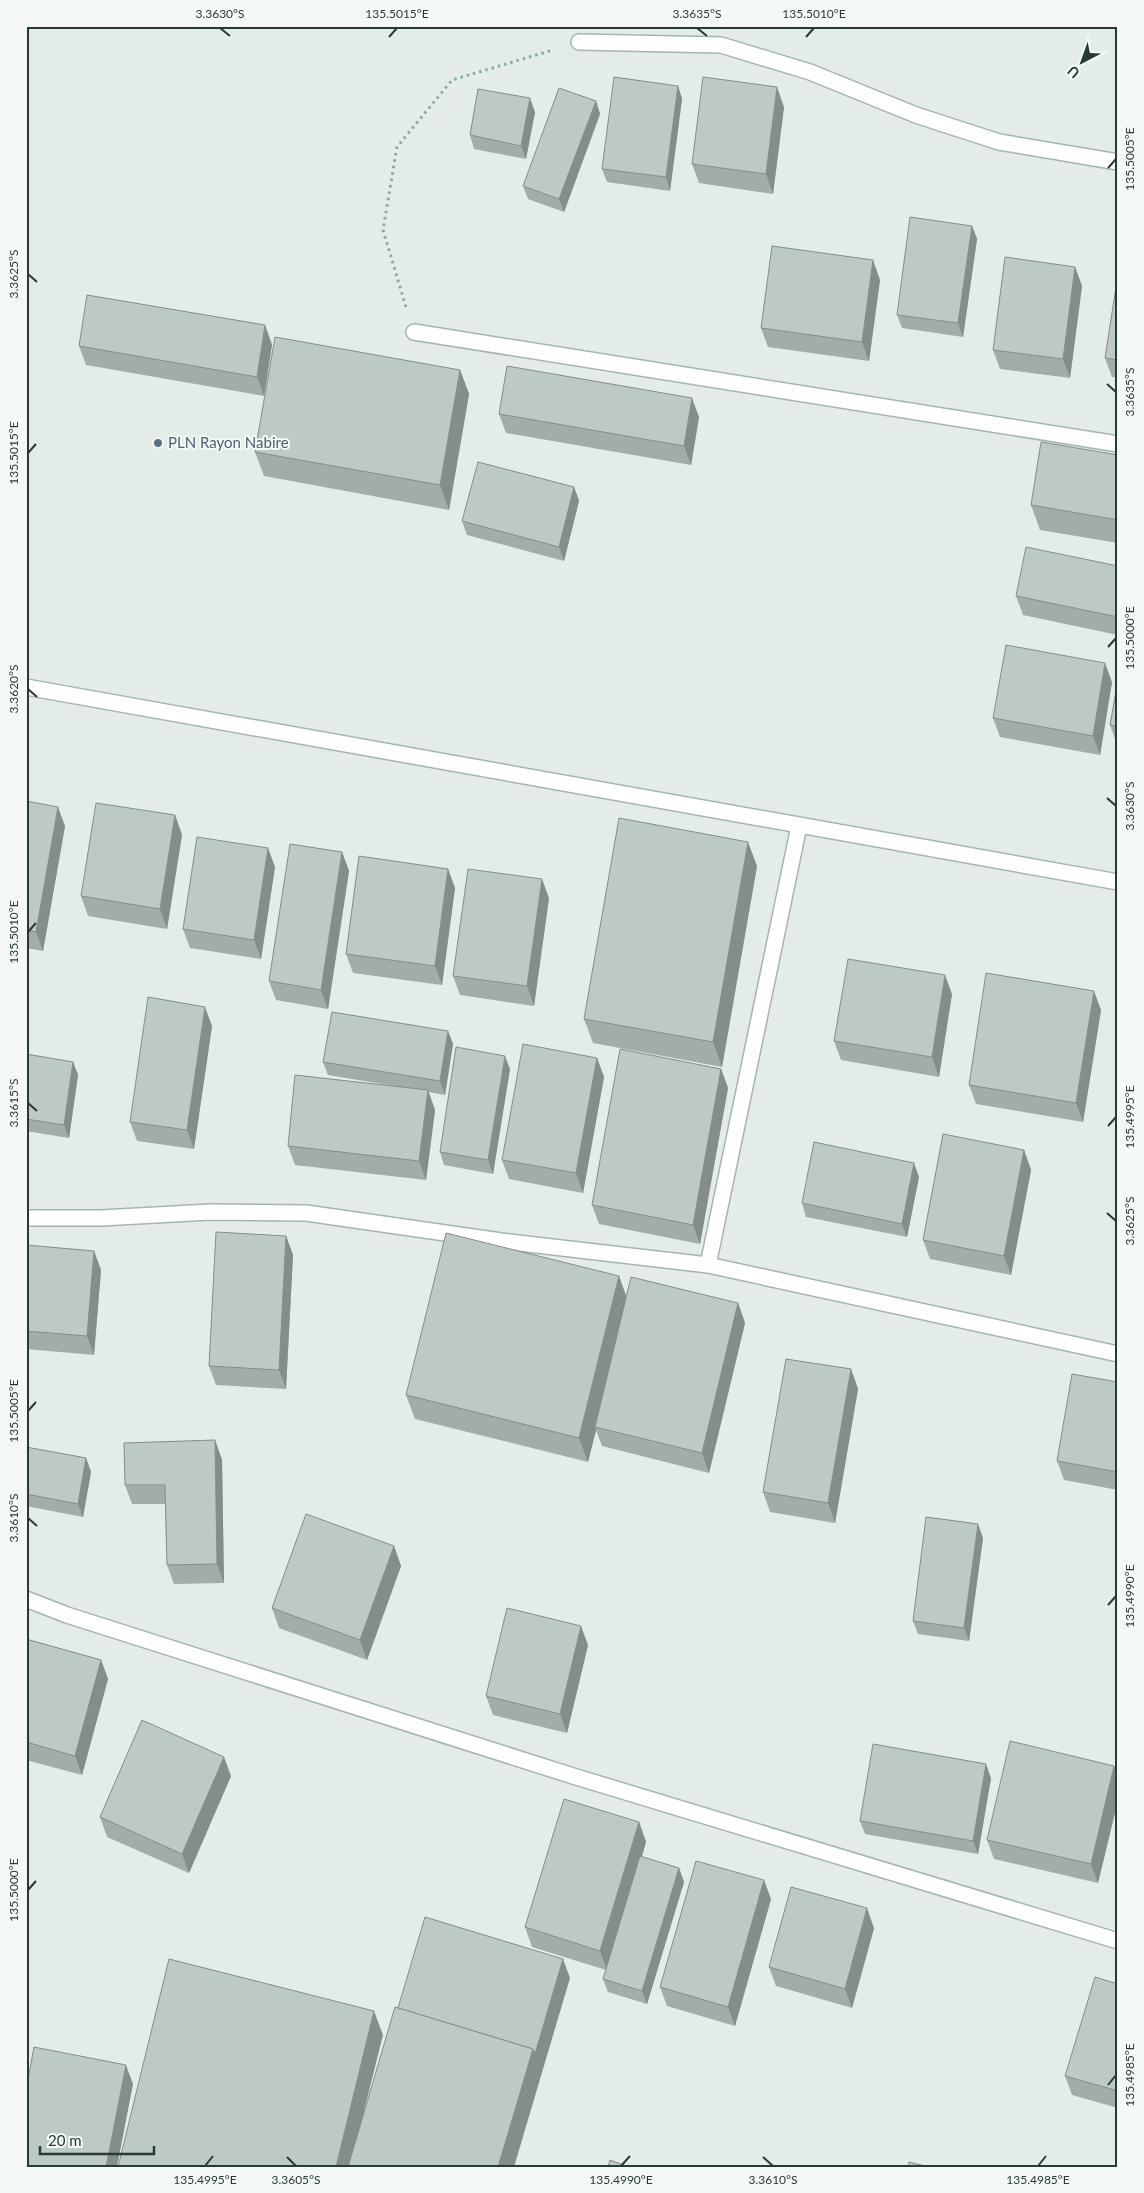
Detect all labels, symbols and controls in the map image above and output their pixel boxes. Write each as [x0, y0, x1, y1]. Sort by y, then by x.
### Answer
text: 3.3630°S [195, 6, 245, 21]
text: 135.5015°E [365, 6, 429, 21]
text: 3.3635°S [672, 6, 722, 21]
text: 135.5010°E [782, 6, 846, 21]
north arrow [1056, 38, 1106, 88]
text: U [1064, 62, 1083, 82]
text: 135.5005°E [1122, 127, 1137, 191]
text: 3.3625°S [6, 249, 21, 299]
text: 3.3635°S [1122, 367, 1137, 417]
text: 135.5015°E [6, 421, 21, 485]
place label: PLN Rayon Nabire [168, 433, 289, 451]
marker: PLN Rayon Nabire [152, 437, 164, 449]
text: 135.5000°E [1122, 606, 1137, 670]
text: 3.3620°S [6, 664, 21, 714]
text: 3.3630°S [1122, 781, 1137, 831]
text: 135.5010°E [6, 900, 21, 964]
text: 3.3615°S [6, 1078, 21, 1128]
text: 135.4995°E [1122, 1085, 1137, 1149]
text: 3.3625°S [1122, 1196, 1137, 1246]
text: 135.5005°E [6, 1379, 21, 1443]
text: 3.3610°S [6, 1493, 21, 1543]
text: 135.4990°E [1122, 1564, 1137, 1628]
text: 135.5000°E [6, 1858, 21, 1922]
text: 135.4985°E [1122, 2043, 1137, 2107]
scale bar [40, 2123, 154, 2155]
text: 20 m [48, 2131, 82, 2149]
text: 135.4995°E [173, 2172, 237, 2187]
text: 3.3605°S [271, 2172, 321, 2187]
text: 135.4990°E [589, 2172, 653, 2187]
text: 3.3610°S [748, 2172, 798, 2187]
text: 135.4985°E [1006, 2172, 1070, 2187]

